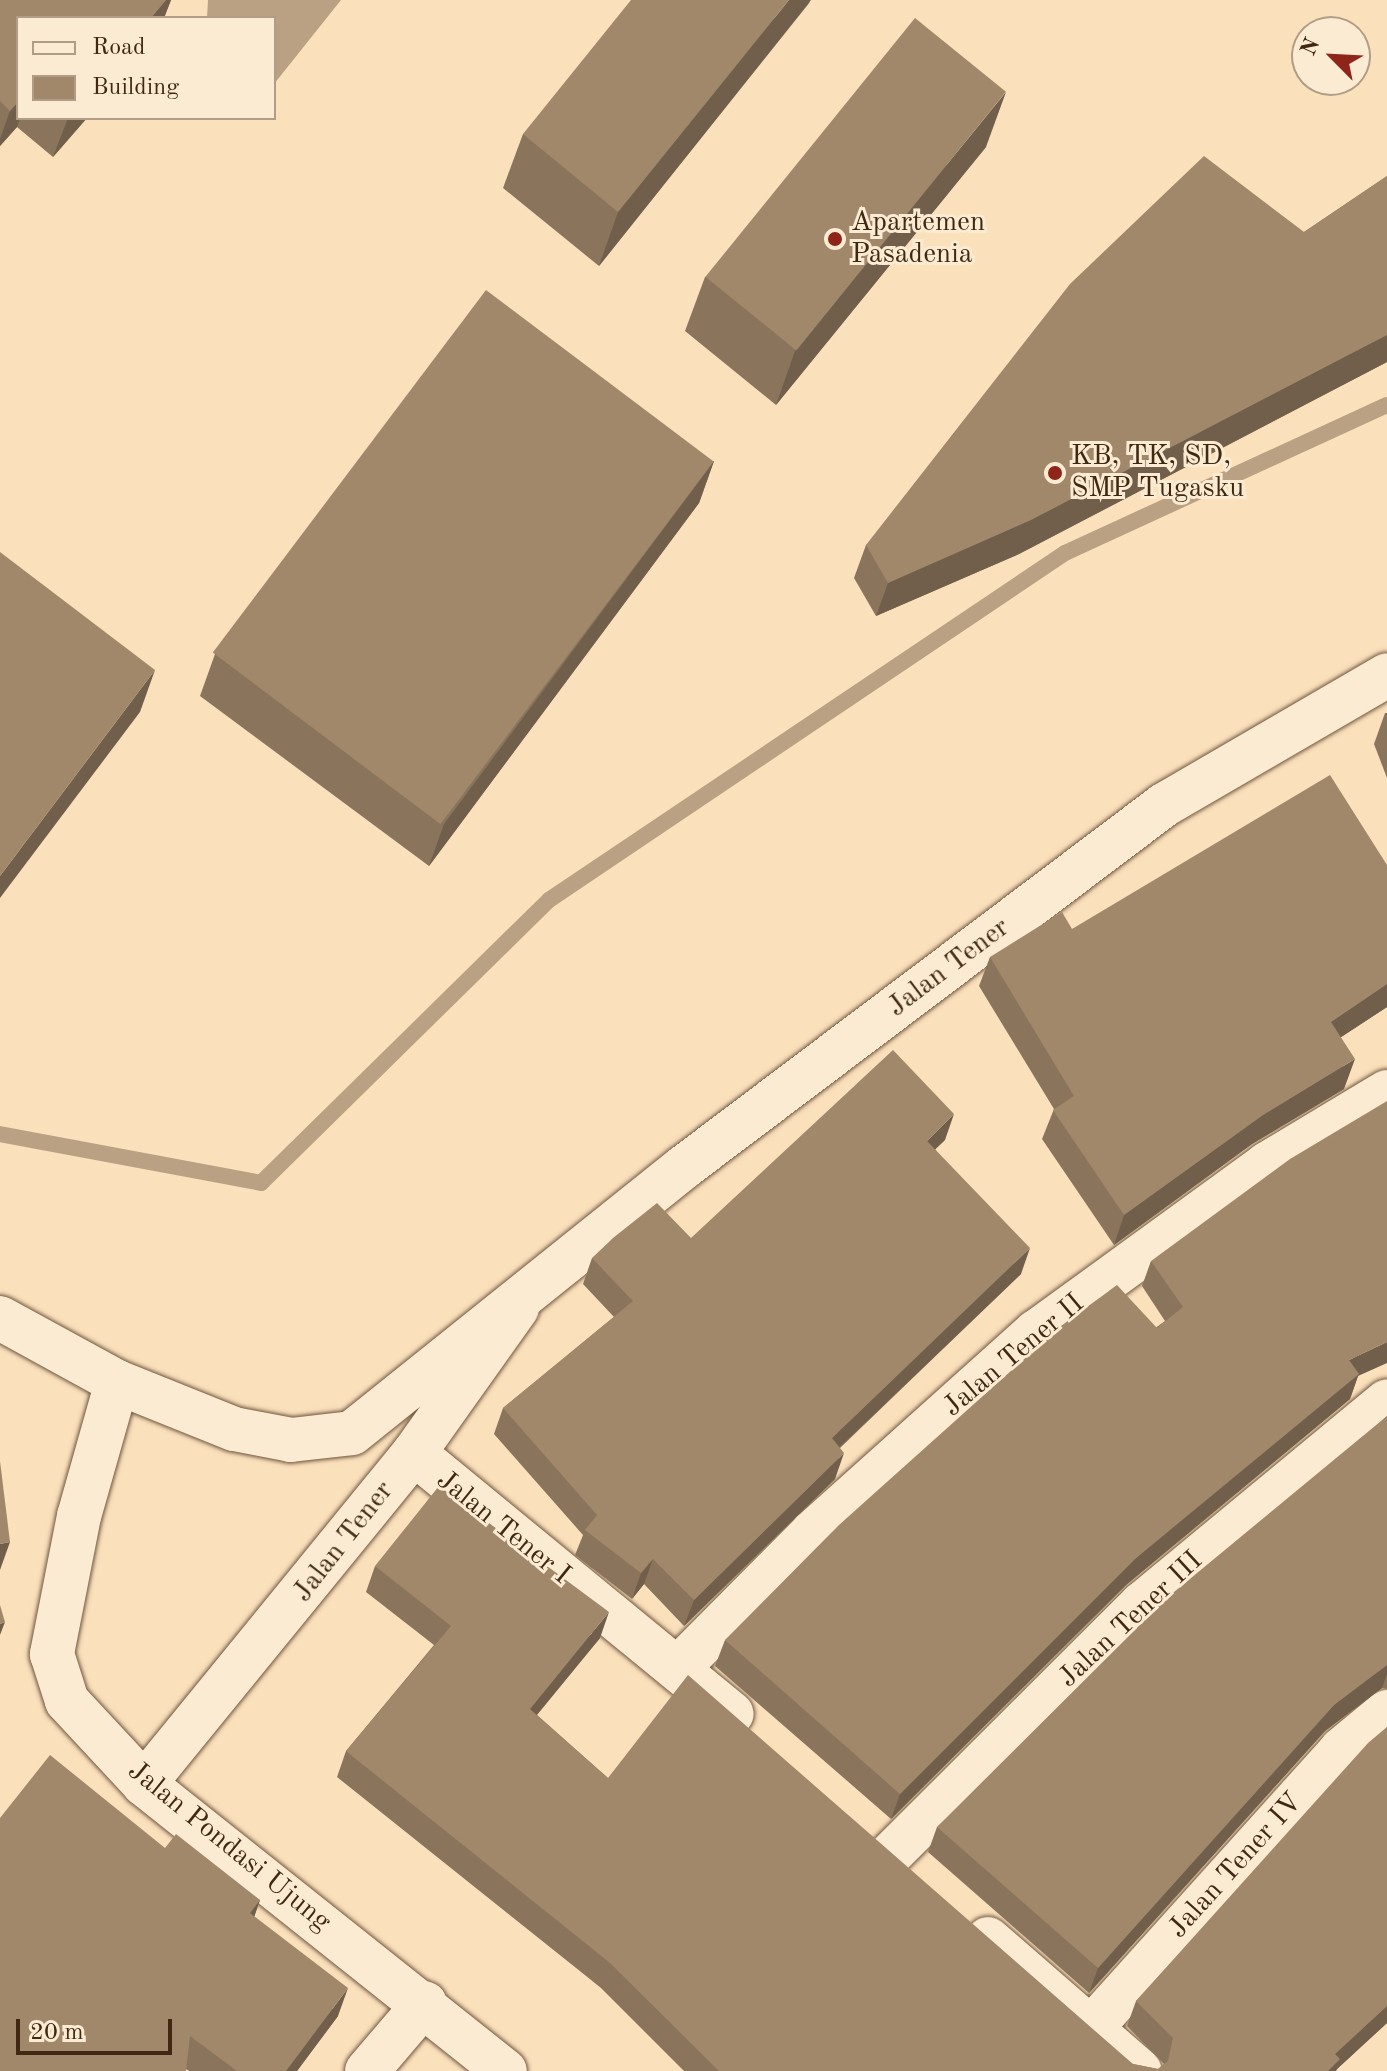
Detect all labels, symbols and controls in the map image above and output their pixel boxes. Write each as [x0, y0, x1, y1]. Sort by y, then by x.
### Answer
legend [16, 16, 276, 120]
north arrow [1291, 16, 1371, 96]
text: N [1297, 35, 1324, 59]
text: Road [92, 36, 145, 60]
text: Building [92, 76, 179, 100]
place label: Apartemen Pasadenia [851, 206, 985, 272]
marker: Apartemen Pasadenia [826, 230, 844, 248]
place label: KB, TK, SD, SMP Tugasku [1071, 440, 1244, 506]
marker: KB, TK, SD, SMP Tugasku [1046, 464, 1064, 482]
street label: Jalan Tener [881, 911, 1017, 1025]
street label: Jalan Tener II [937, 1287, 1091, 1425]
street label: Jalan Tener I [429, 1464, 577, 1592]
street label: Jalan Tener [287, 1475, 401, 1609]
street label: Jalan Tener III [1052, 1545, 1210, 1695]
street label: Jalan Pondasi Ujung [121, 1755, 337, 1939]
street label: Jalan Tener IV [1162, 1786, 1310, 1946]
scale bar [20, 2003, 176, 2053]
text: 20 m [30, 2021, 84, 2045]

